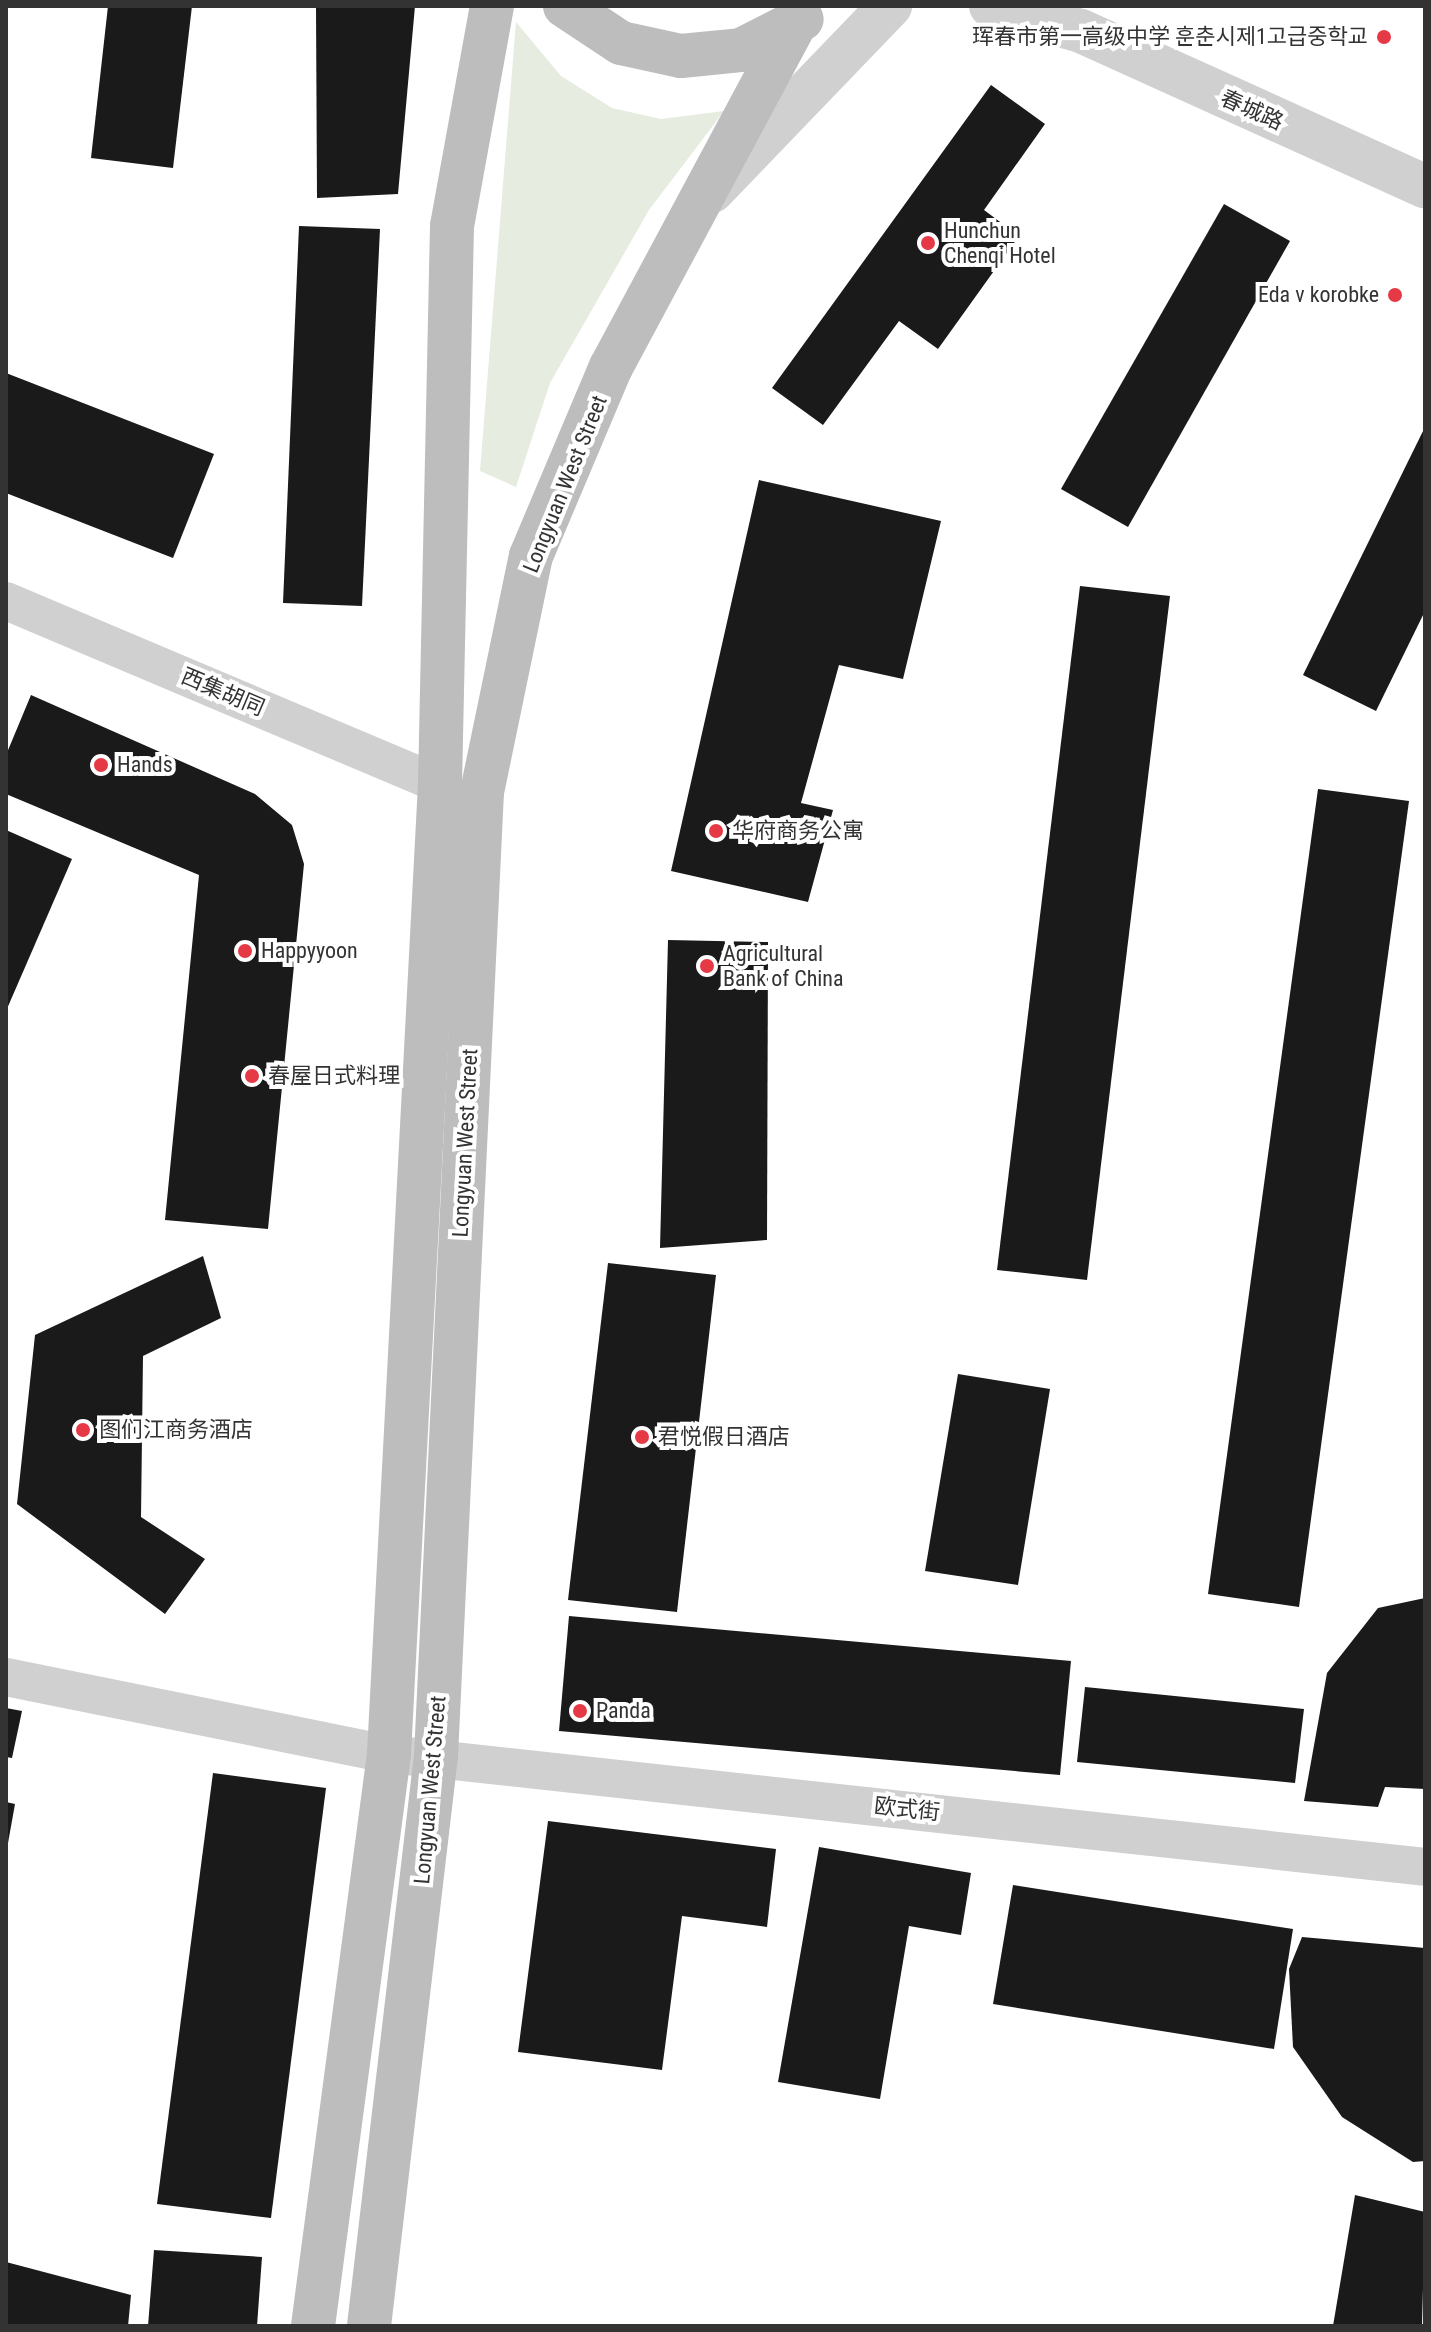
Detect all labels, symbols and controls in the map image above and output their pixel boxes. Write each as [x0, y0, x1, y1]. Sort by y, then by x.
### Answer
place label: 珲春市第一高级中学 훈춘시제1고급중학교 [972, 24, 1368, 50]
marker: 珲春市第一高级中学 훈춘시제1고급중학교 [1375, 28, 1393, 46]
street label: 春城路 [1216, 85, 1288, 135]
place label: Hunchun Chenqi Hotel [944, 217, 1056, 268]
marker: Hunchun Chenqi Hotel [919, 234, 937, 252]
place label: Eda v korobke [1258, 282, 1379, 308]
marker: Eda v korobke [1386, 286, 1404, 304]
street label: Longyuan West Street [517, 391, 613, 577]
street label: 西集胡同 [177, 663, 269, 721]
place label: Hands [117, 752, 173, 778]
marker: Hands [92, 756, 110, 774]
place label: 华府商务公寓 [732, 818, 864, 844]
marker: 华府商务公寓 [707, 822, 725, 840]
place label: Happyyoon [261, 938, 358, 964]
place label: Agricultural Bank of China [723, 940, 844, 992]
marker: Happyyoon [236, 942, 254, 960]
marker: Agricultural Bank of China [698, 957, 716, 975]
street label: Longyuan West Street [447, 1048, 483, 1238]
place label: 春屋日式料理 [268, 1063, 400, 1089]
marker: 春屋日式料理 [243, 1067, 261, 1085]
place label: 图们江商务酒店 [99, 1417, 253, 1443]
marker: 图们江商务酒店 [74, 1421, 92, 1439]
place label: 君悦假日酒店 [658, 1424, 790, 1450]
marker: 君悦假日酒店 [633, 1428, 651, 1446]
street label: Longyuan West Street [409, 1695, 451, 1885]
place label: Panda [596, 1698, 651, 1724]
marker: Panda [571, 1702, 589, 1720]
street label: 欧式街 [873, 1792, 941, 1826]

